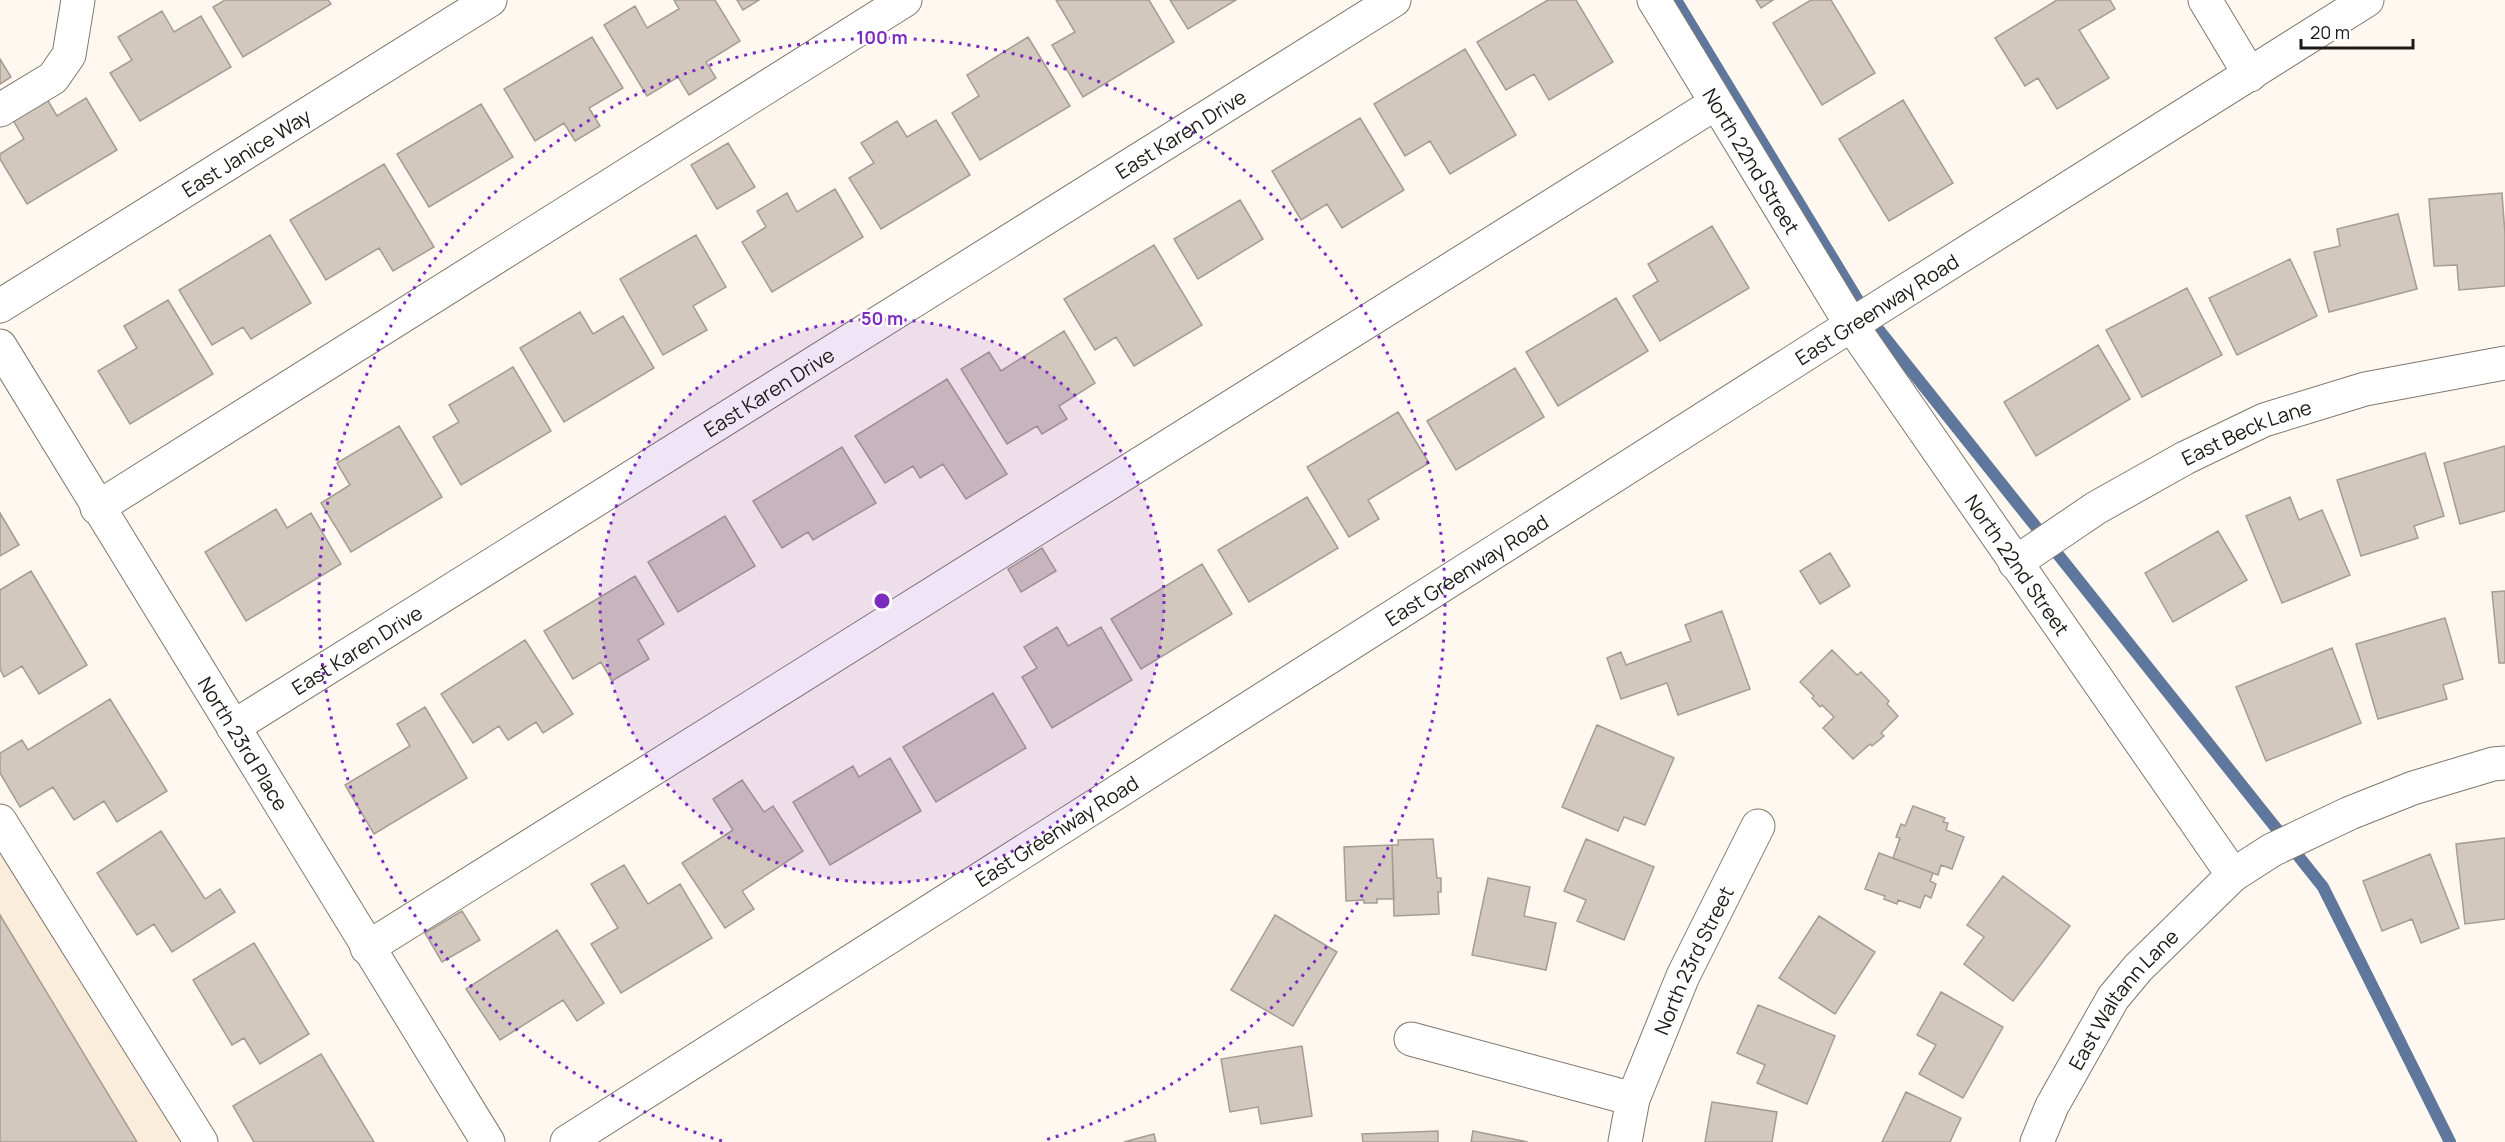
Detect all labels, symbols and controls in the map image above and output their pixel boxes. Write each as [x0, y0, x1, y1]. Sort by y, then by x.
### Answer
scale bar [2301, 12, 2414, 50]
text: 20 m [2310, 20, 2350, 44]
text: 100 m [856, 25, 908, 49]
street label: East Karen Drive [1110, 83, 1251, 185]
street label: North 22nd Street [1697, 83, 1806, 239]
street label: East Janice Way [176, 102, 316, 203]
street label: East Greenway Road [1790, 247, 1963, 371]
text: 50 m [861, 306, 903, 330]
street label: East Karen Drive [698, 341, 839, 443]
street label: East Beck Lane [2177, 393, 2315, 471]
street label: North 22nd Street [1959, 489, 2076, 641]
street label: East Greenway Road [1380, 508, 1553, 632]
centre of rings [872, 591, 892, 611]
street label: East Karen Drive [286, 598, 427, 701]
street label: North 23rd Place [192, 671, 295, 815]
street label: East Greenway Road [970, 769, 1143, 893]
street label: North 23rd Street [1647, 882, 1739, 1038]
street label: East Waltann Lane [2062, 923, 2184, 1075]

